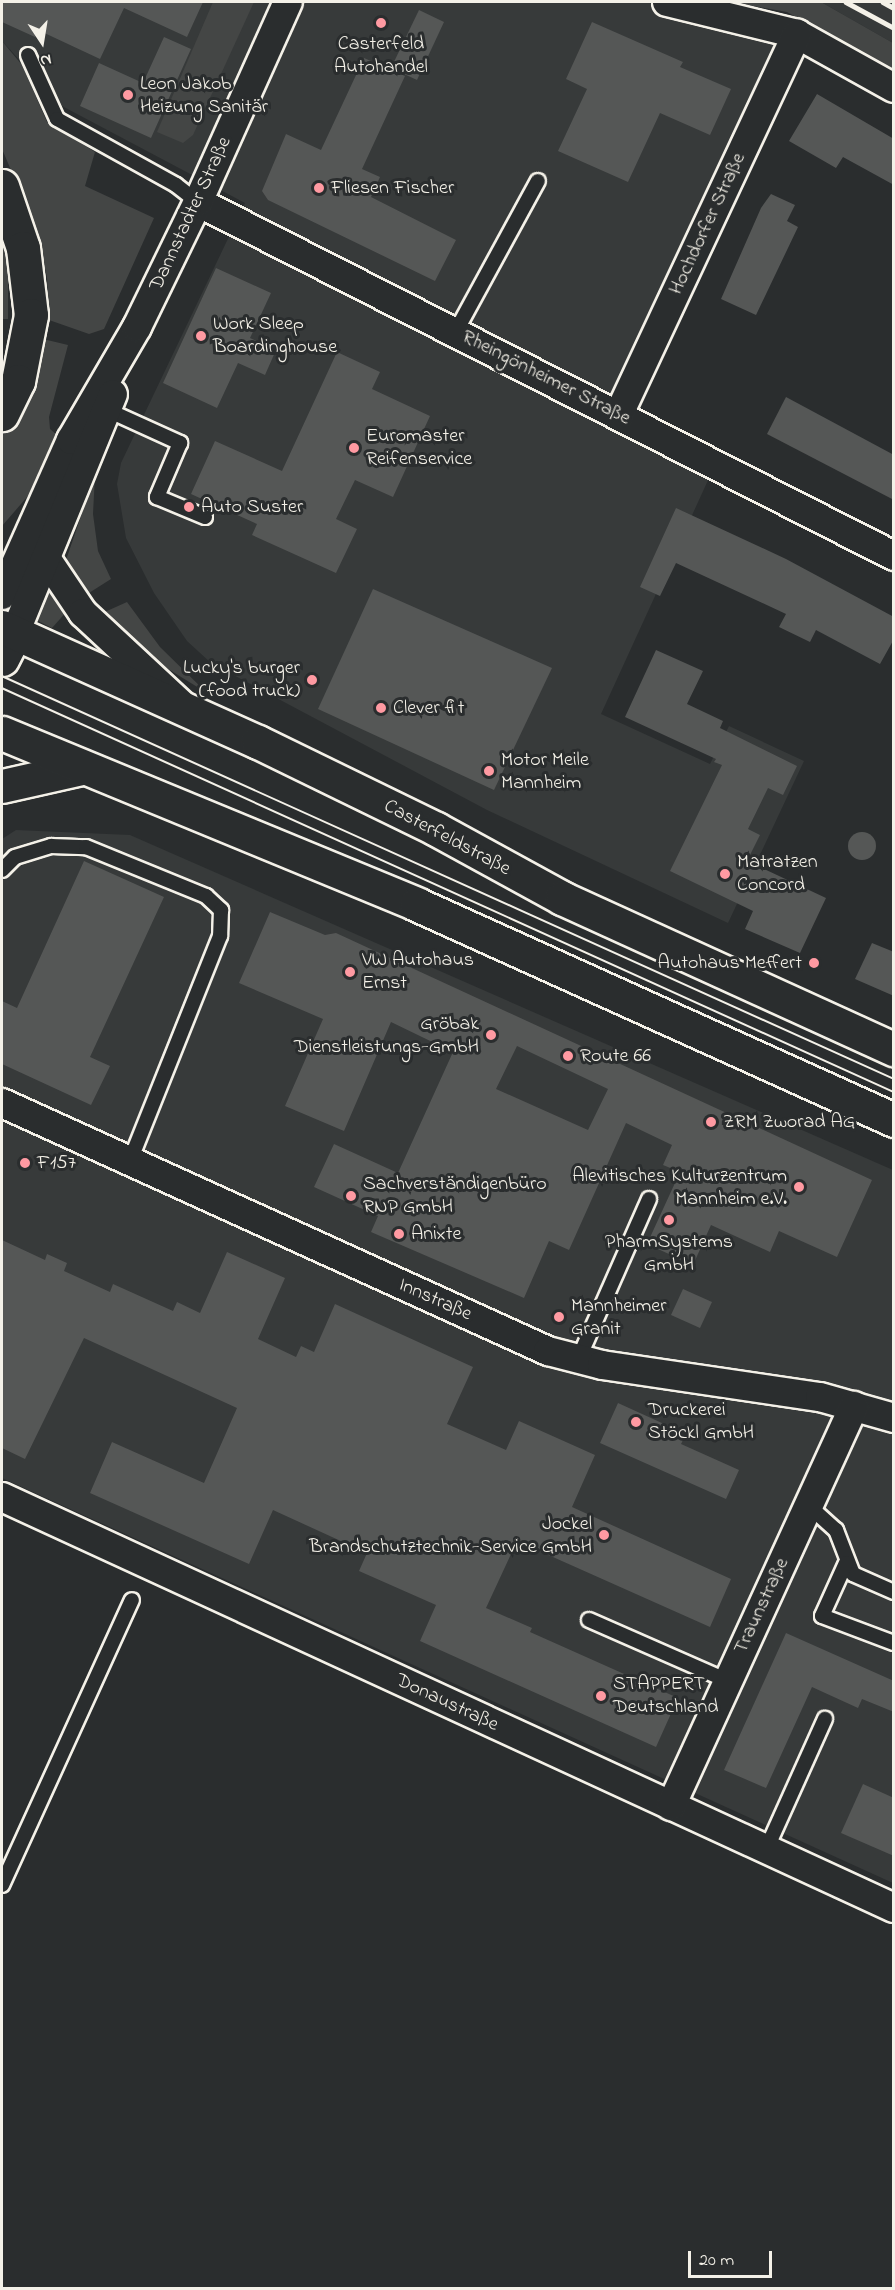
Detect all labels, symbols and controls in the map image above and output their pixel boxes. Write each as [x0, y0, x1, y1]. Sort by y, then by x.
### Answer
north arrow [12, 12, 72, 72]
marker: Casterfeld Autohandel [374, 16, 388, 30]
place label: Casterfeld Autohandel [334, 33, 428, 80]
text: N [38, 47, 54, 72]
place label: Leon Jakob Heizung Sanitär [140, 72, 268, 119]
marker: Leon Jakob Heizung Sanitär [121, 88, 135, 102]
street label: Dannstadter Straße [145, 133, 237, 295]
street label: Hochdorfer Straße [665, 149, 751, 299]
place label: Fliesen Fischer [331, 176, 454, 200]
marker: Fliesen Fischer [312, 181, 326, 195]
place label: Work Sleep Boardinghouse [213, 312, 337, 359]
street label: Rheingönheimer Straße [458, 325, 634, 431]
marker: Work Sleep Boardinghouse [194, 329, 208, 343]
place label: Euromaster Reifenservice [366, 424, 472, 471]
marker: Euromaster Reifenservice [347, 441, 361, 455]
place label: Auto Suster [201, 495, 303, 519]
marker: Auto Suster [182, 500, 196, 514]
place label: Lucky's burger (food truck) [183, 656, 300, 703]
marker: Lucky's burger (food truck) [305, 673, 319, 687]
place label: Clever fit [393, 696, 464, 720]
marker: Clever fit [374, 701, 388, 715]
place label: Motor Meile Mannheim [501, 748, 589, 795]
marker: Motor Meile Mannheim [482, 764, 496, 778]
street label: Casterfeldstraße [380, 795, 514, 881]
place label: Matratzen Concord [737, 850, 818, 897]
marker: Matratzen Concord [718, 867, 732, 881]
place label: VW Autohaus Ernst [362, 948, 474, 995]
place label: Autohaus Meffert [658, 951, 802, 975]
marker: Autohaus Meffert [807, 956, 821, 970]
marker: VW Autohaus Ernst [343, 965, 357, 979]
place label: Gröbak Dienstleistungs-GmbH [294, 1012, 479, 1059]
marker: Gröbak Dienstleistungs-GmbH [484, 1028, 498, 1042]
place label: Route 66 [580, 1044, 651, 1068]
marker: Route 66 [561, 1049, 575, 1063]
place label: ZRM Zworad AG [723, 1110, 855, 1134]
marker: ZRM Zworad AG [704, 1115, 718, 1129]
place label: F157 [37, 1151, 76, 1175]
marker: F157 [18, 1156, 32, 1170]
place label: Alevitisches Kulturzentrum Mannheim e.V. [572, 1164, 787, 1211]
place label: Sachverständigenbüro RNP GmbH [363, 1172, 547, 1219]
marker: Alevitisches Kulturzentrum Mannheim e.V. [792, 1180, 806, 1194]
marker: Sachverständigenbüro RNP GmbH [344, 1189, 358, 1203]
marker: PharmSystems GmbH [662, 1213, 676, 1227]
place label: Anixte [411, 1222, 461, 1246]
marker: Anixte [392, 1227, 406, 1241]
place label: PharmSystems GmbH [605, 1230, 733, 1277]
street label: Innstraße [395, 1273, 475, 1327]
place label: Mannheimer Granit [571, 1294, 666, 1341]
marker: Mannheimer Granit [552, 1310, 566, 1324]
place label: Druckerei Stöckl GmbH [648, 1398, 754, 1445]
marker: Druckerei Stöckl GmbH [629, 1415, 643, 1429]
place label: Jockel Brandschutztechnik-Service GmbH [309, 1512, 592, 1559]
marker: Jockel Brandschutztechnik-Service GmbH [597, 1528, 611, 1542]
street label: Traunstraße [729, 1554, 795, 1658]
street label: Donaustraße [392, 1669, 502, 1737]
place label: STAPPERT Deutschland [613, 1672, 719, 1719]
marker: STAPPERT Deutschland [594, 1689, 608, 1703]
scale bar [691, 2239, 775, 2277]
text: 20 m [699, 2248, 734, 2274]

